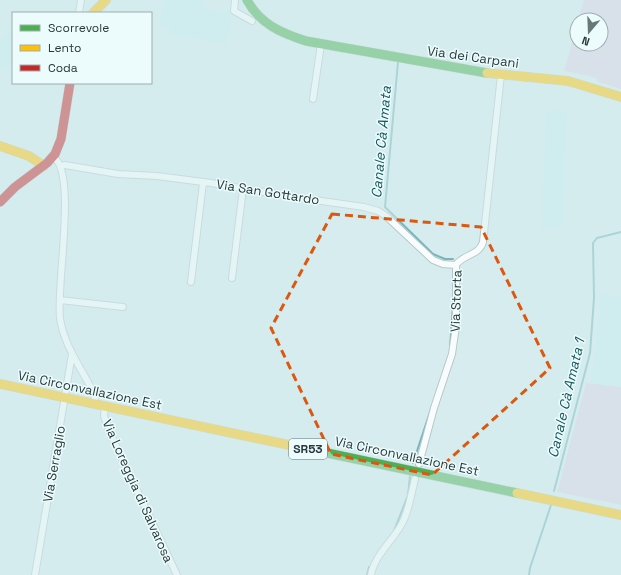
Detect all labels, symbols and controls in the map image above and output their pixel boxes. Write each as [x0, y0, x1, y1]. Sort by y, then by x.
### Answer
legend [12, 12, 152, 84]
north arrow [569, 12, 609, 52]
text: Scorrevole [48, 20, 109, 36]
text: N [580, 34, 592, 49]
text: Lento [48, 40, 82, 56]
street label: Via dei Carpani [426, 42, 520, 72]
text: Coda [48, 60, 78, 76]
water label: Canale Cà Amata [367, 84, 395, 199]
street label: Via San Gottardo [215, 175, 321, 209]
street label: Via Storta [446, 269, 466, 332]
water label: Canale Cà Amata 1 [544, 335, 589, 459]
street label: Via Circonvallazione Est [16, 366, 164, 414]
street label: Via Loreggia di Salvarosa [99, 417, 177, 566]
street label: Via Serraglio [39, 424, 69, 504]
street label: Via Circonvallazione Est [333, 432, 481, 480]
road number: SR53 [289, 439, 327, 459]

